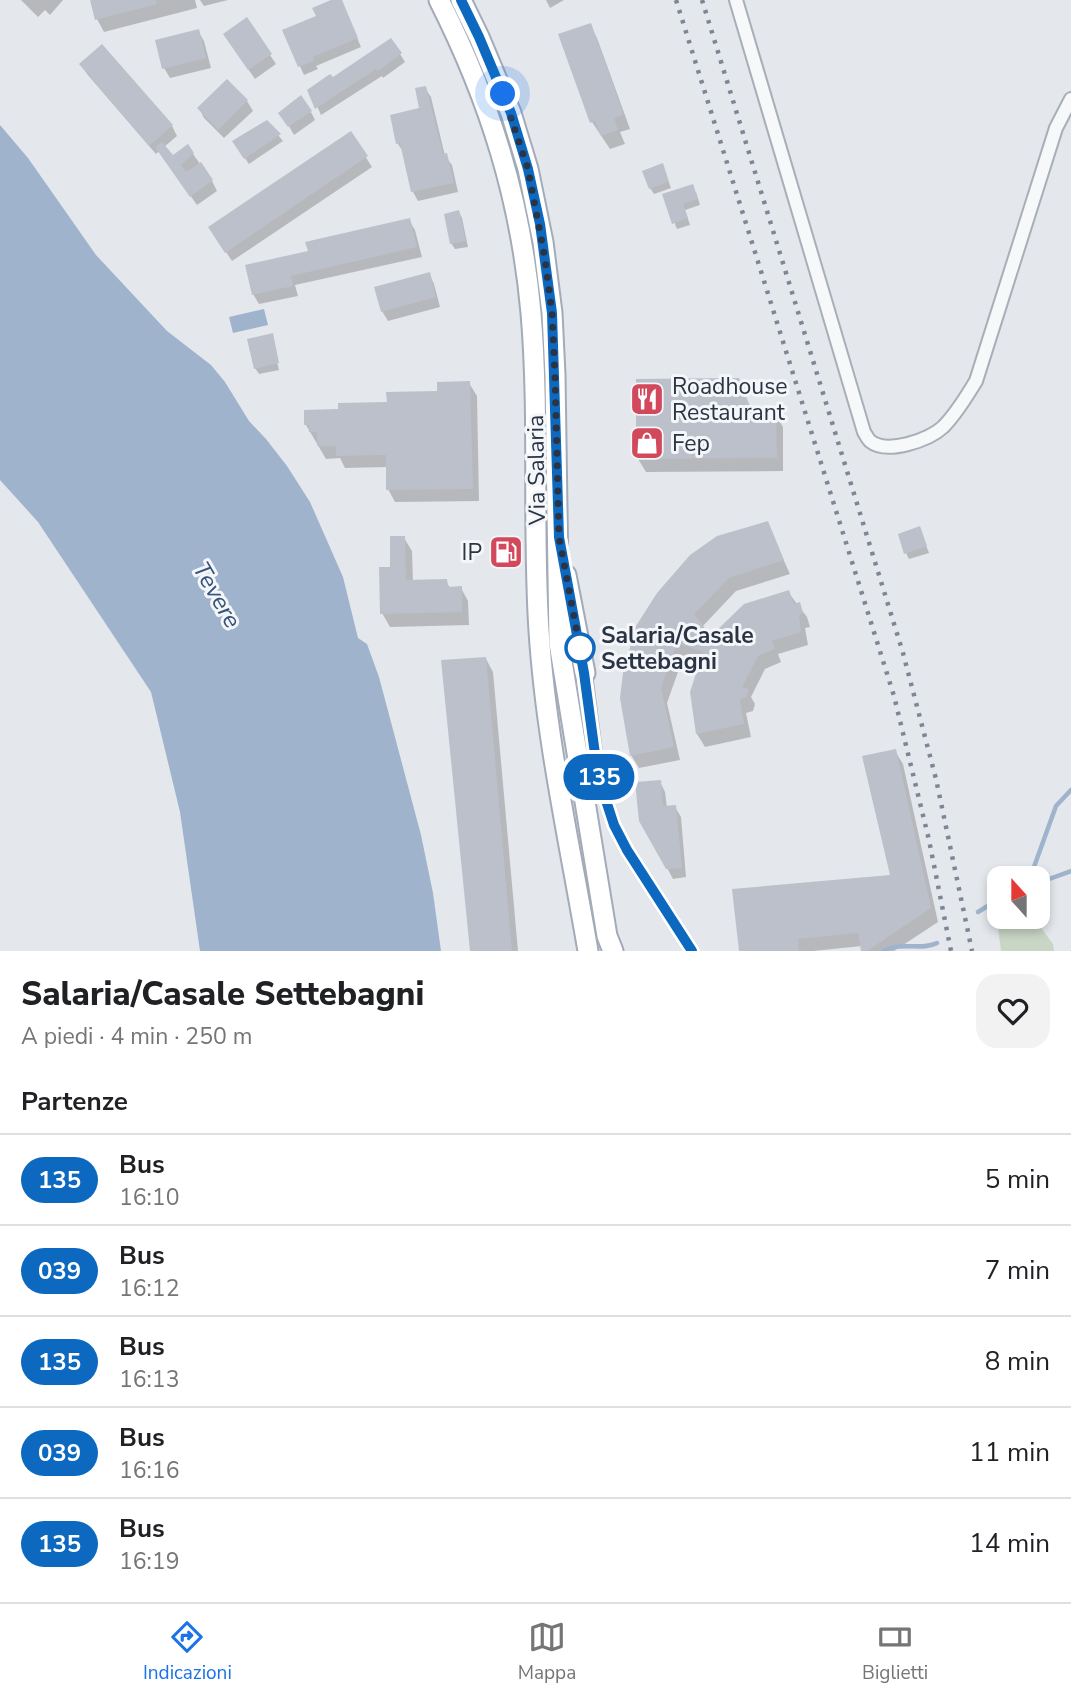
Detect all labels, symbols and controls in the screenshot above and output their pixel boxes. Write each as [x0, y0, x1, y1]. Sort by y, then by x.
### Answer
your location [485, 76, 520, 111]
place label: Roadhouse Restaurant [672, 371, 788, 428]
restaurant icon: Roadhouse Restaurant [628, 380, 666, 418]
street label: Via Salaria [520, 415, 553, 526]
shop icon: Fep [628, 424, 666, 462]
place label: Fep [672, 428, 710, 459]
fuel station icon: IP [487, 533, 525, 571]
place label: IP [462, 537, 482, 568]
water label: Tevere [185, 556, 249, 634]
place label: Salaria/Casale Settebagni [601, 620, 754, 677]
marker: Salaria/Casale Settebagni [565, 633, 595, 663]
line badge: 135 [559, 754, 639, 800]
text: 135 [577, 761, 621, 793]
north arrow [987, 866, 1050, 929]
map controls [987, 866, 1050, 929]
text: Salaria/Casale Settebagni [21, 972, 424, 1017]
button: heart [976, 974, 1050, 1048]
text: A piedi · 4 min · 250 m [21, 1021, 252, 1052]
text: Partenze [21, 1084, 128, 1119]
text: Bus [119, 1147, 165, 1182]
text: 5 min [985, 1162, 1050, 1197]
text: 135 [38, 1164, 81, 1196]
text: 16:10 [119, 1182, 179, 1213]
text: Bus [119, 1238, 165, 1273]
text: 7 min [985, 1253, 1050, 1288]
text: 039 [38, 1255, 81, 1287]
text: 16:12 [119, 1273, 179, 1304]
text: Bus [119, 1329, 165, 1364]
text: 8 min [985, 1344, 1050, 1379]
text: 135 [38, 1346, 81, 1378]
text: 16:13 [119, 1364, 179, 1395]
text: Bus [119, 1420, 165, 1455]
text: 11 min [969, 1435, 1050, 1470]
text: 039 [38, 1437, 81, 1469]
text: 16:16 [119, 1455, 179, 1486]
text: Bus [119, 1511, 165, 1546]
text: 14 min [969, 1526, 1050, 1561]
text: 135 [38, 1528, 81, 1560]
text: 16:19 [119, 1546, 179, 1577]
tab: Indicazioni [143, 1618, 232, 1686]
tab: Mappa [518, 1618, 576, 1686]
tab: Biglietti [862, 1618, 928, 1686]

